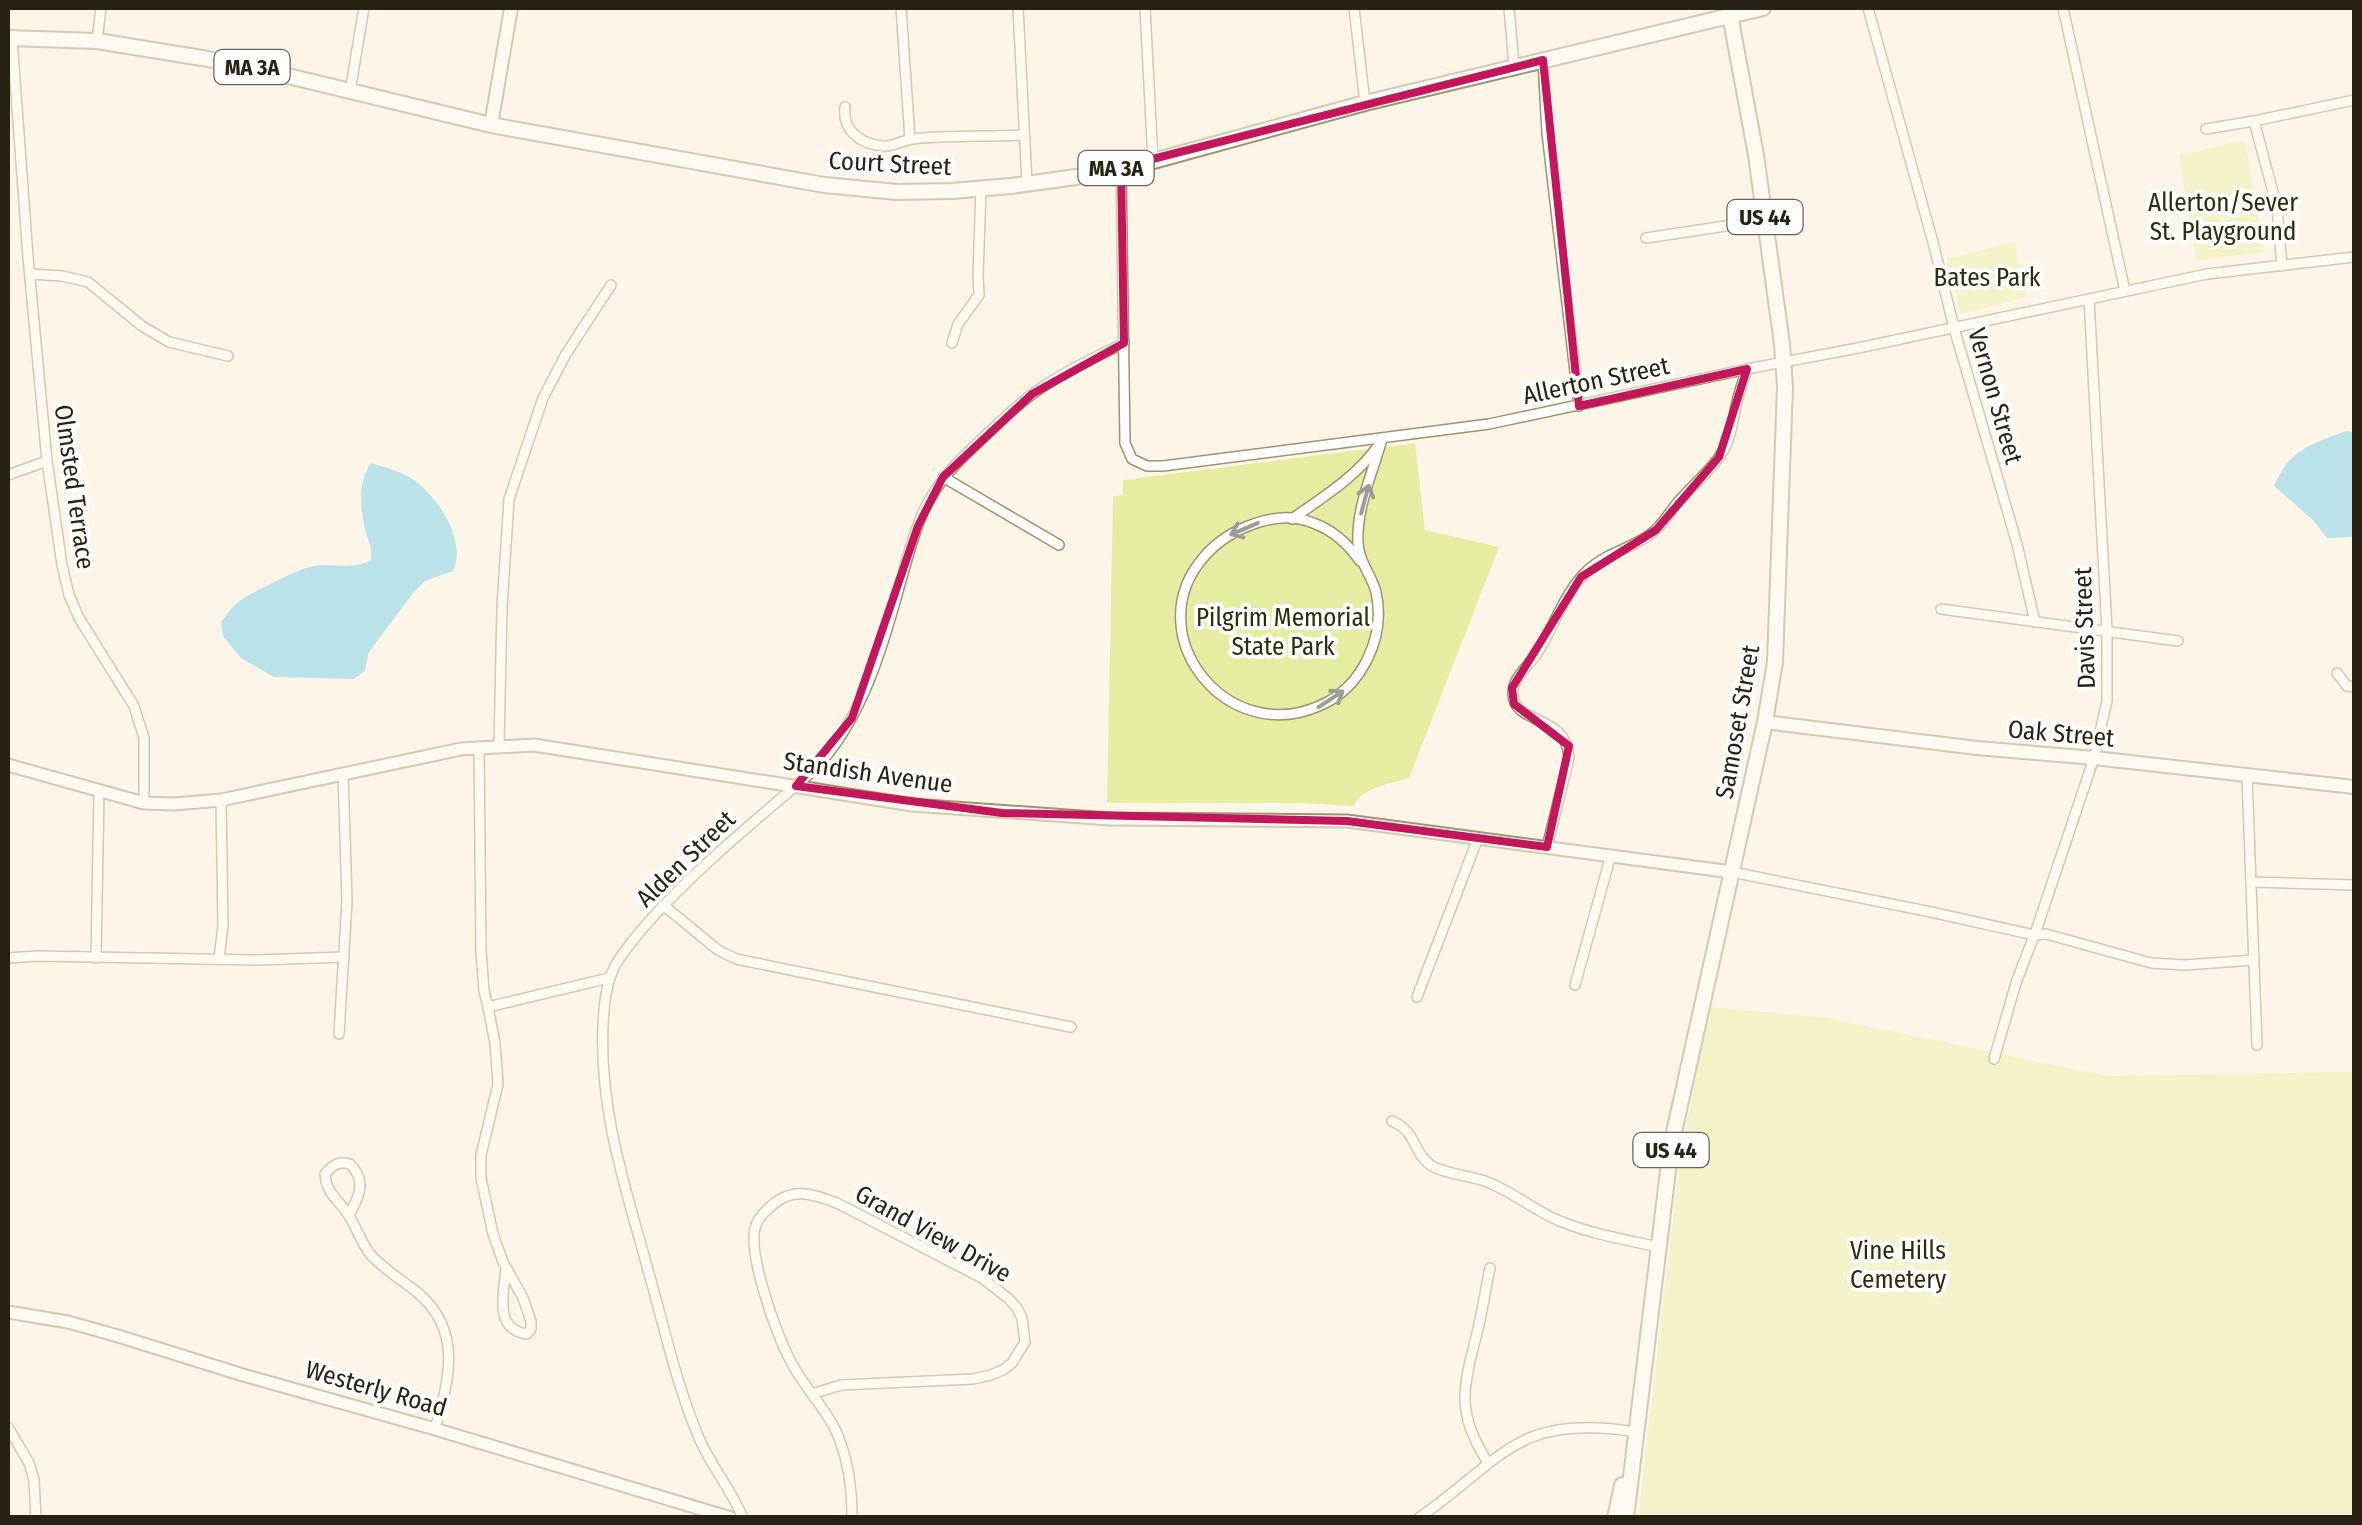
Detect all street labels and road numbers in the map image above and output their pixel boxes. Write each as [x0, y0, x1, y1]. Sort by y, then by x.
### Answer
road number: MA 3A [214, 50, 290, 84]
street label: Court Street [828, 146, 953, 182]
road number: MA 3A [1078, 151, 1154, 185]
road number: US 44 [1728, 200, 1802, 234]
street label: Vernon Street [1961, 325, 2029, 468]
street label: Allerton Street [1520, 351, 1673, 411]
street label: Olmsted Terrace [48, 403, 100, 571]
street label: Davis Street [2068, 566, 2102, 689]
street label: Samoset Street [1710, 642, 1766, 801]
street label: Oak Street [2007, 714, 2116, 754]
street label: Standish Avenue [782, 746, 954, 800]
street label: Alden Street [630, 804, 742, 914]
road number: US 44 [1634, 1133, 1708, 1167]
street label: Grand View Drive [850, 1179, 1016, 1289]
street label: Westerly Road [302, 1355, 450, 1423]

